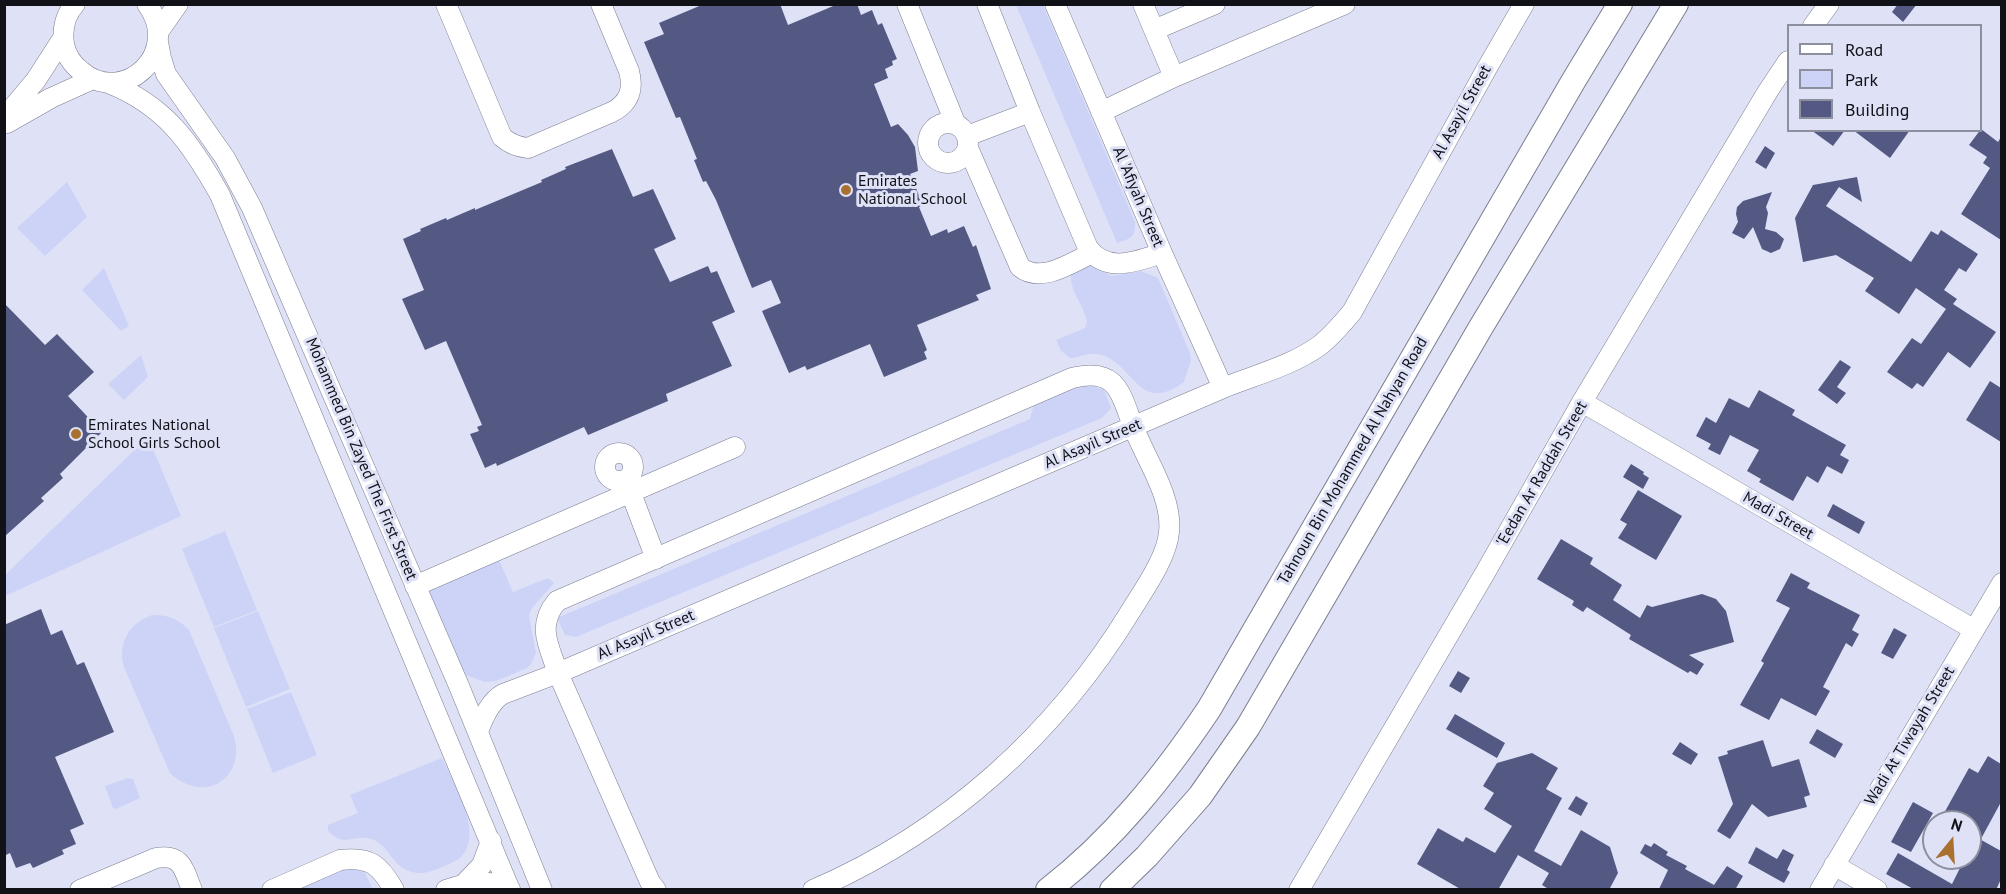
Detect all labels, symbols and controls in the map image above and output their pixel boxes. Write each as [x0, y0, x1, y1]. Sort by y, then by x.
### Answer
legend [1787, 24, 1982, 132]
text: Road [1845, 38, 1883, 61]
street label: Al Asayil Street [1428, 62, 1496, 162]
text: Park [1845, 68, 1878, 91]
text: Building [1845, 98, 1909, 121]
street label: Al 'Afiyah Street [1108, 144, 1168, 250]
place label: Emirates National School [858, 171, 967, 209]
marker: Emirates National School [839, 183, 853, 197]
street label: Tahnoun Bin Mohammed Al Nahyan Road [1274, 334, 1432, 588]
street label: Mohammed Bin Zayed The First Street [301, 335, 421, 583]
street label: 'Eedan Ar Raddah Street [1492, 398, 1592, 550]
place label: Emirates National School Girls School [88, 415, 220, 453]
street label: Al Asayil Street [1041, 415, 1145, 473]
marker: Emirates National School Girls School [69, 427, 83, 441]
street label: Madi Street [1739, 488, 1817, 544]
street label: Al Asayil Street [594, 606, 698, 664]
street label: Wadi At Tiwayah Street [1861, 663, 1959, 809]
north arrow [1922, 810, 1982, 870]
text: N [1949, 814, 1965, 836]

